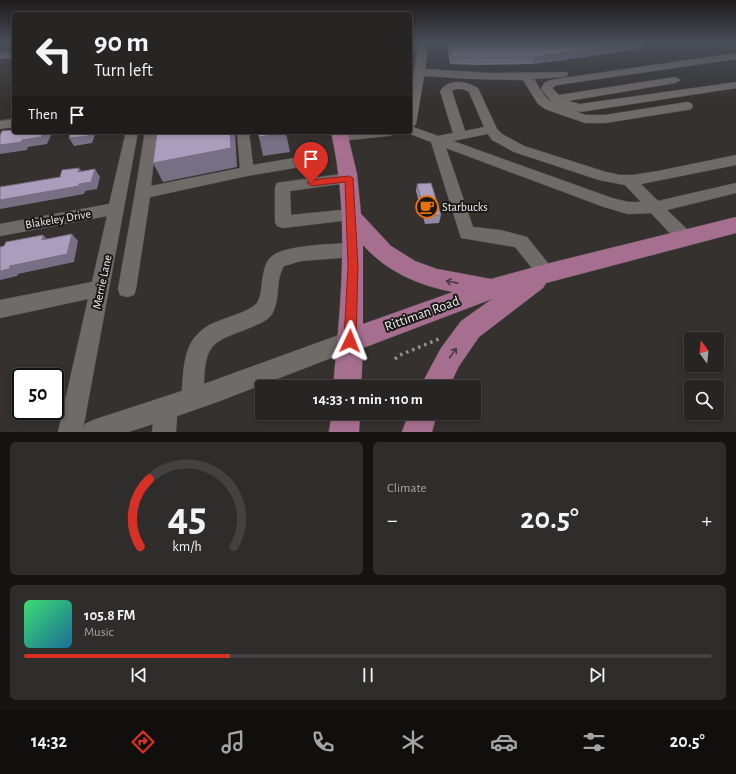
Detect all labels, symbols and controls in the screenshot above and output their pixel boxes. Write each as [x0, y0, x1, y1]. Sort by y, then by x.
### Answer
icon: left [28, 28, 80, 80]
text: 90 m [94, 29, 149, 57]
text: Turn left [94, 62, 153, 80]
icon: arrive [66, 104, 88, 126]
text: Then [28, 107, 58, 122]
pin [294, 142, 328, 183]
icon: arrive [300, 148, 322, 170]
cafe icon: Starbucks [414, 194, 440, 220]
place label: Starbucks [442, 201, 488, 213]
street label: Blakeley Drive [24, 207, 92, 232]
street label: Merrie Lane [90, 254, 114, 310]
one-way arrow [446, 277, 459, 285]
street label: Rittiman Road [383, 294, 461, 334]
position arrow [329, 320, 371, 362]
north arrow [684, 332, 724, 372]
map controls [684, 332, 724, 420]
one-way arrow [449, 348, 457, 359]
speed limit sign: 50 [12, 368, 64, 420]
button: search [684, 380, 724, 420]
text: 14:33 · 1 min · 110 m [313, 392, 423, 407]
text: Climate [387, 482, 426, 495]
text: 45 [167, 496, 206, 537]
text: 20.5° [520, 504, 579, 534]
text: − [387, 509, 398, 531]
text: + [701, 509, 712, 531]
text: km/h [172, 539, 201, 553]
text: 105.8 FM [84, 608, 135, 623]
text: Music [84, 626, 114, 639]
icon: previous [128, 664, 150, 686]
icon: pause [357, 664, 379, 686]
icon: next [586, 664, 608, 686]
icon: directions [129, 728, 157, 756]
icon: music [219, 728, 247, 756]
icon: phone [309, 728, 337, 756]
icon: climate [399, 728, 427, 756]
icon: car [490, 728, 518, 756]
icon: filters [580, 728, 608, 756]
text: 14:32 [31, 733, 67, 751]
text: 20.5° [670, 733, 705, 751]

